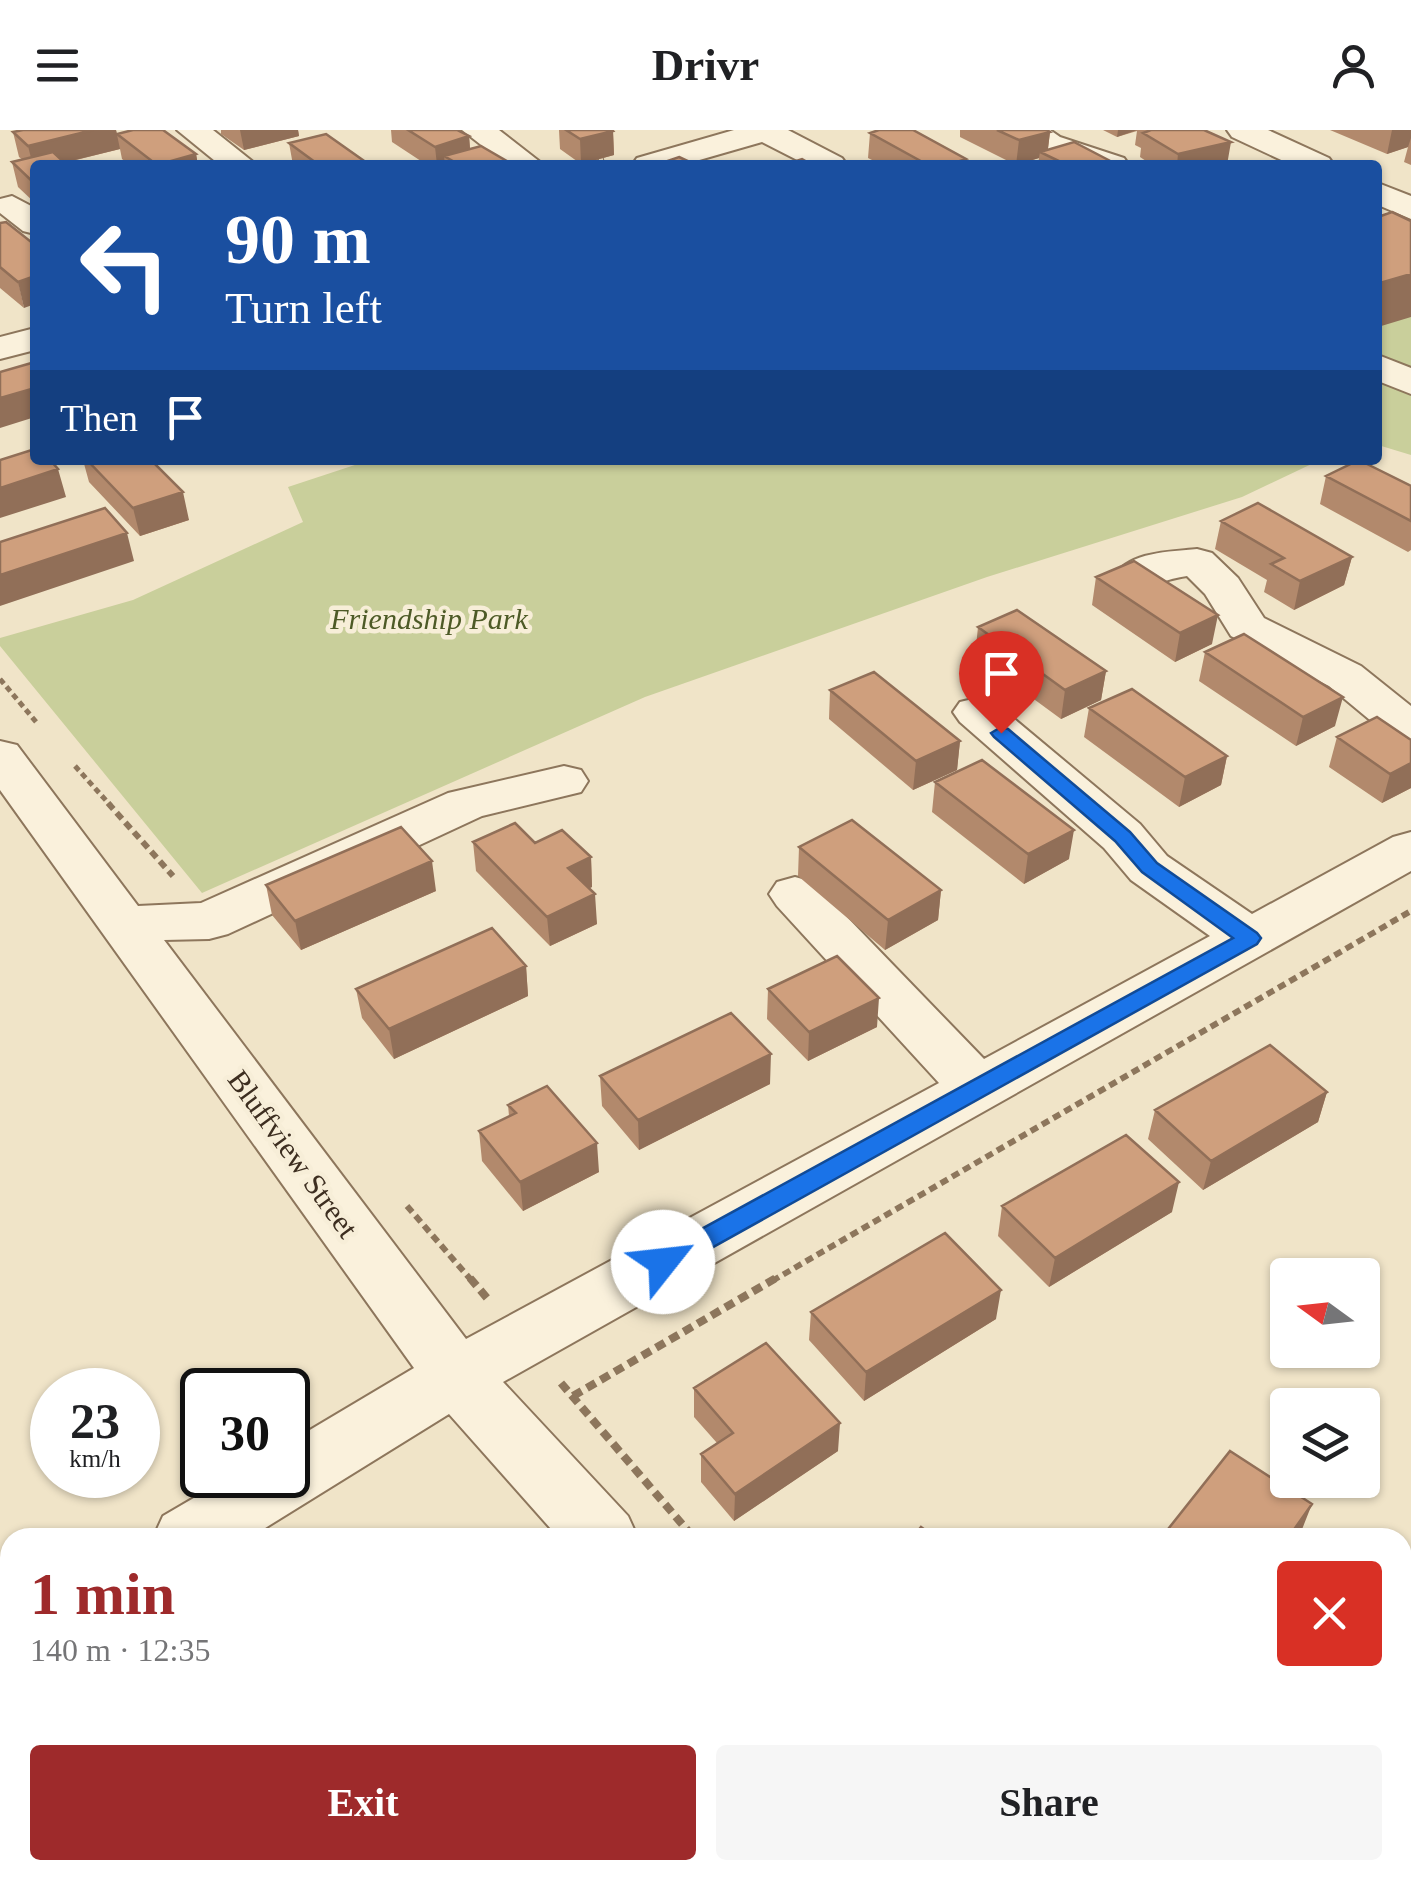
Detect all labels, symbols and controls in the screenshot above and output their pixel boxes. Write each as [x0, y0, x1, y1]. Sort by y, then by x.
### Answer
icon: menu [30, 38, 85, 93]
icon: person [1326, 38, 1381, 93]
text: Drivr [652, 40, 759, 90]
icon: left [60, 200, 190, 330]
text: 90 m [225, 201, 371, 278]
text: Turn left [225, 283, 382, 333]
icon: arrive [158, 390, 213, 445]
text: Then [60, 397, 138, 439]
park label: Friendship Park [329, 602, 528, 635]
pin [959, 631, 1044, 734]
icon: arrive [974, 646, 1029, 701]
street label: Bluffview Street [222, 1064, 366, 1244]
position arrow [611, 1210, 715, 1314]
north arrow [1270, 1258, 1380, 1368]
map controls [1270, 1258, 1380, 1498]
speed limit sign: 30 [180, 1368, 310, 1498]
button: layers [1270, 1388, 1380, 1498]
text: 23 [70, 1393, 120, 1449]
text: km/h [69, 1445, 121, 1472]
text: 1 min [30, 1561, 175, 1627]
button: close [1277, 1561, 1382, 1666]
text: 140 m · 12:35 [30, 1632, 210, 1668]
button: Exit [30, 1745, 696, 1860]
button: Share [716, 1745, 1382, 1860]

